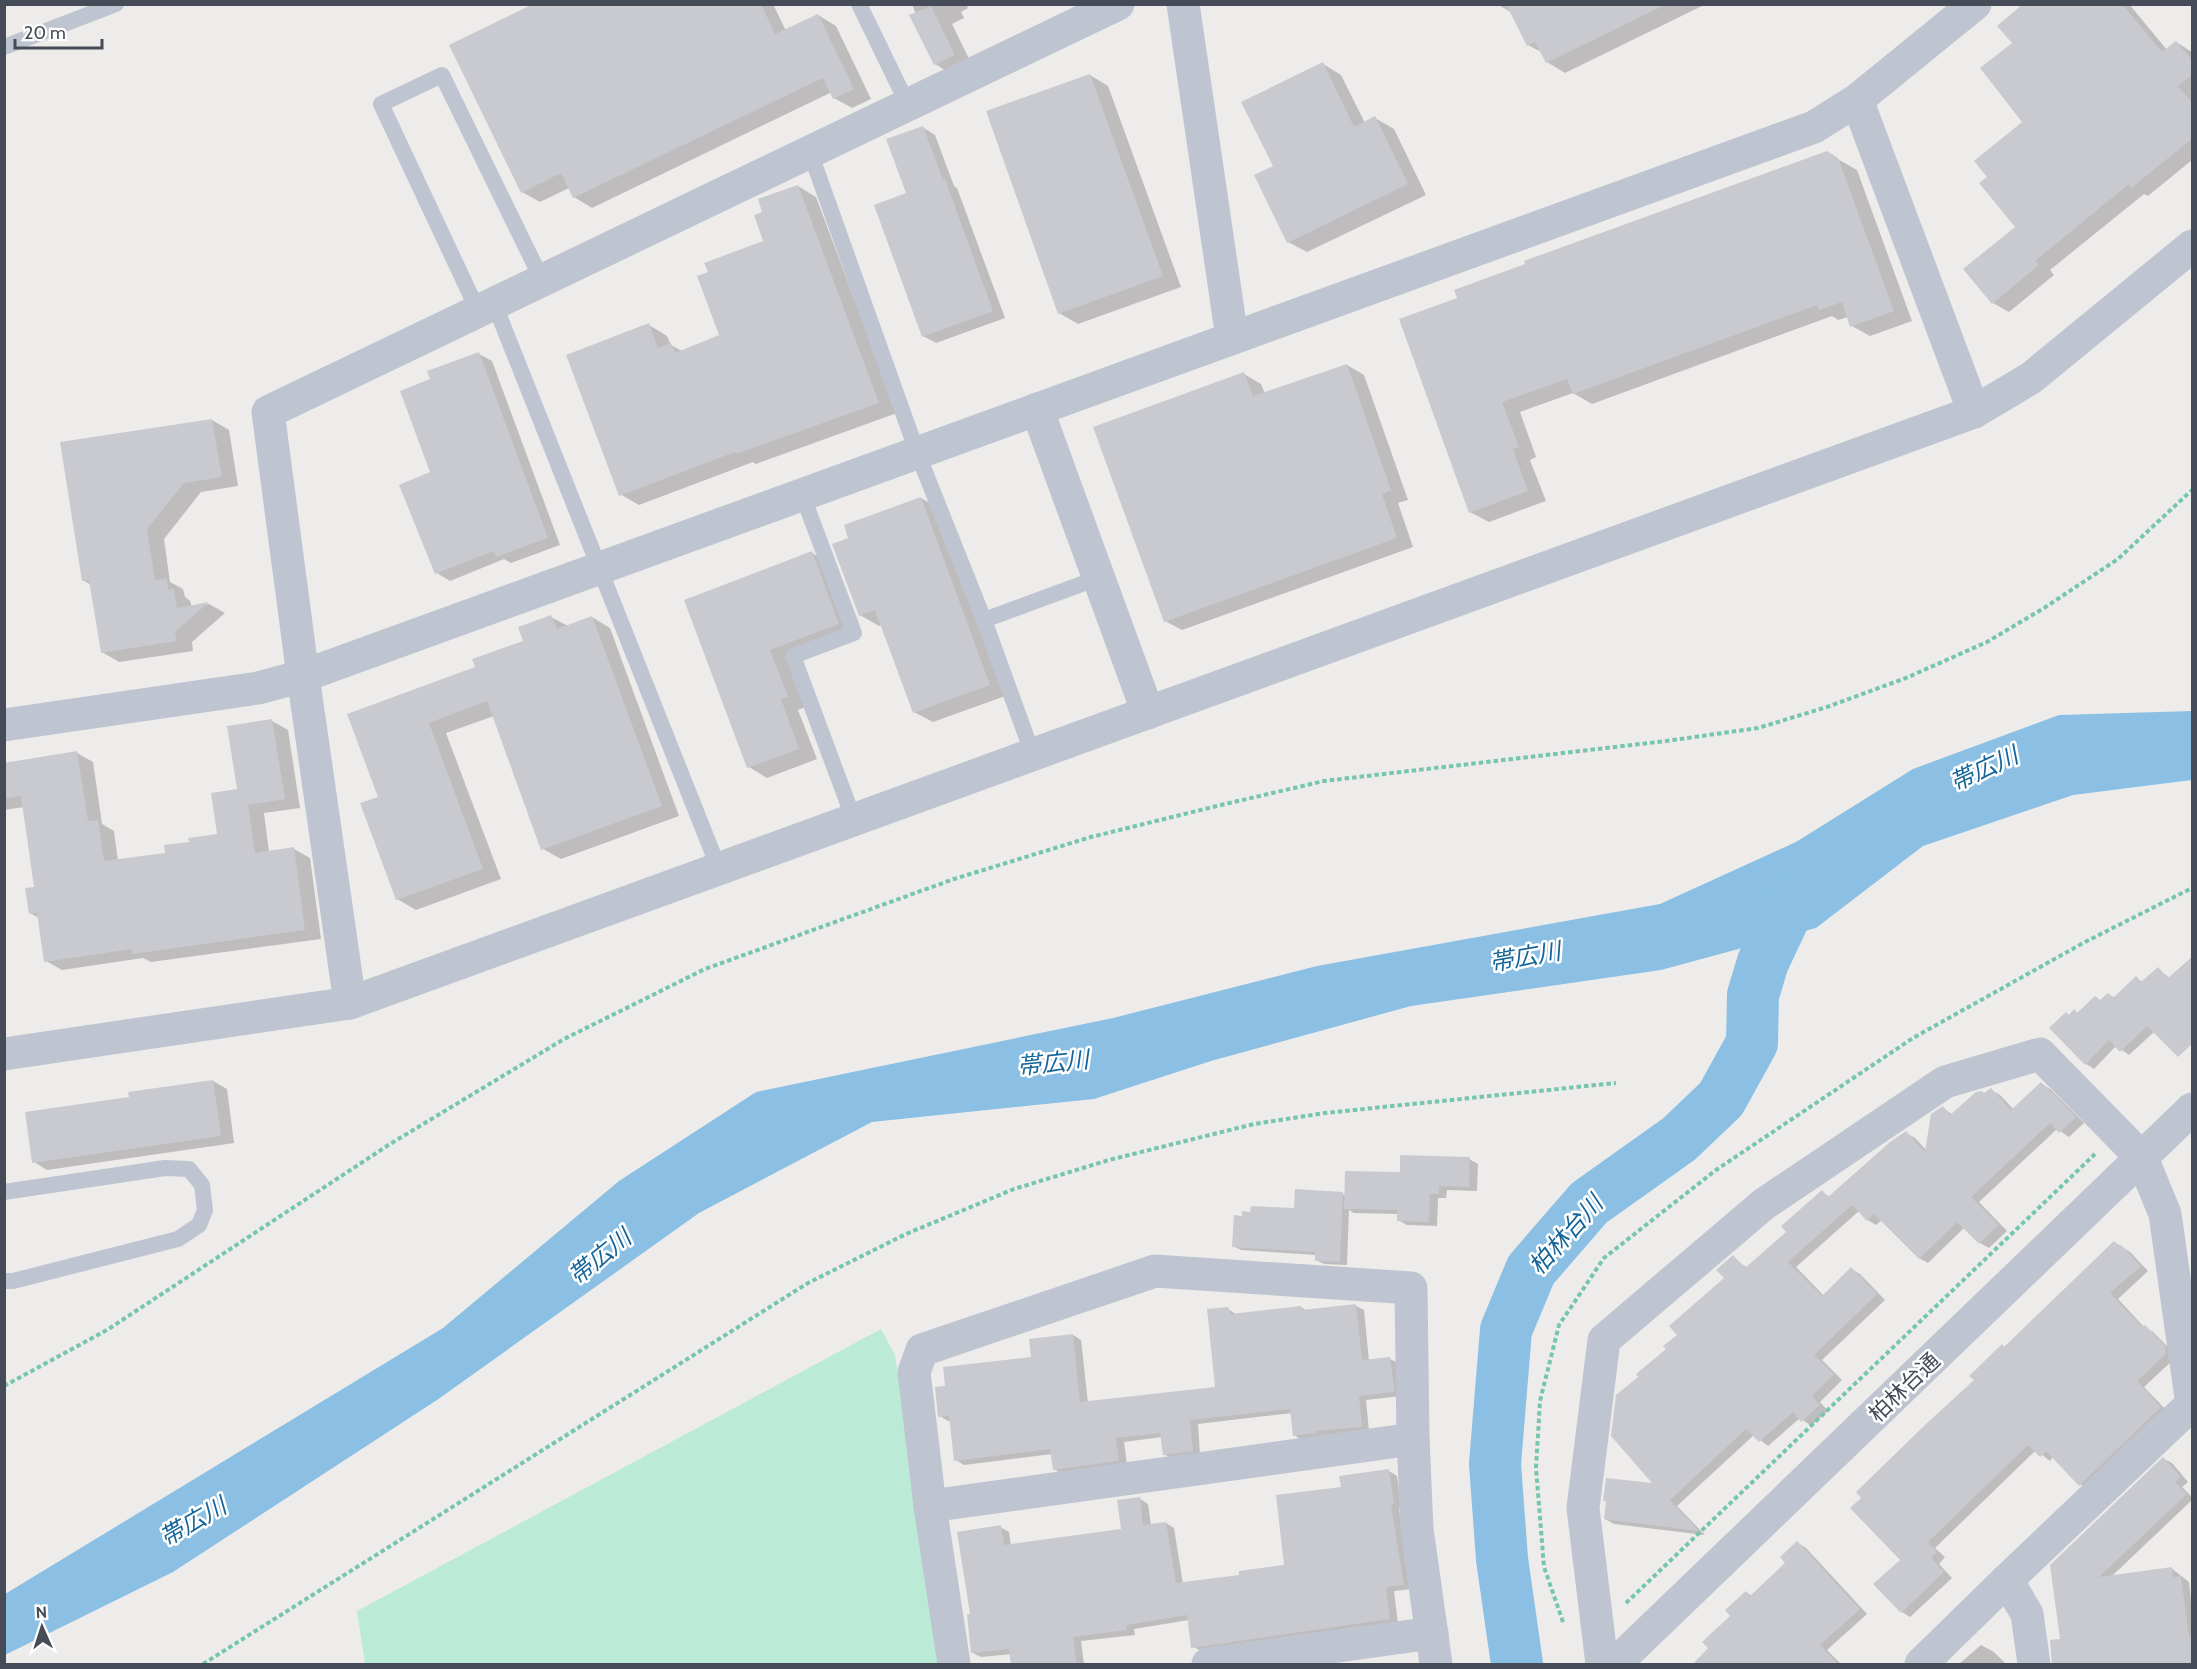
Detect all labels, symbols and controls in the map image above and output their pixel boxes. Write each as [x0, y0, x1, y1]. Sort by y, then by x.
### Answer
scale bar [15, 12, 102, 50]
text: 20 m [24, 22, 66, 44]
water label: 帯広川 [1945, 739, 2025, 797]
water label: 帯広川 [1487, 935, 1566, 977]
water label: 帯広川 [1016, 1044, 1093, 1081]
water label: 柏林台川 [1523, 1187, 1611, 1280]
water label: 帯広川 [563, 1221, 639, 1291]
street label: 柏林台通 [1863, 1347, 1945, 1428]
water label: 帯広川 [154, 1490, 234, 1552]
north arrow [12, 1597, 72, 1657]
text: N [35, 1603, 47, 1622]

